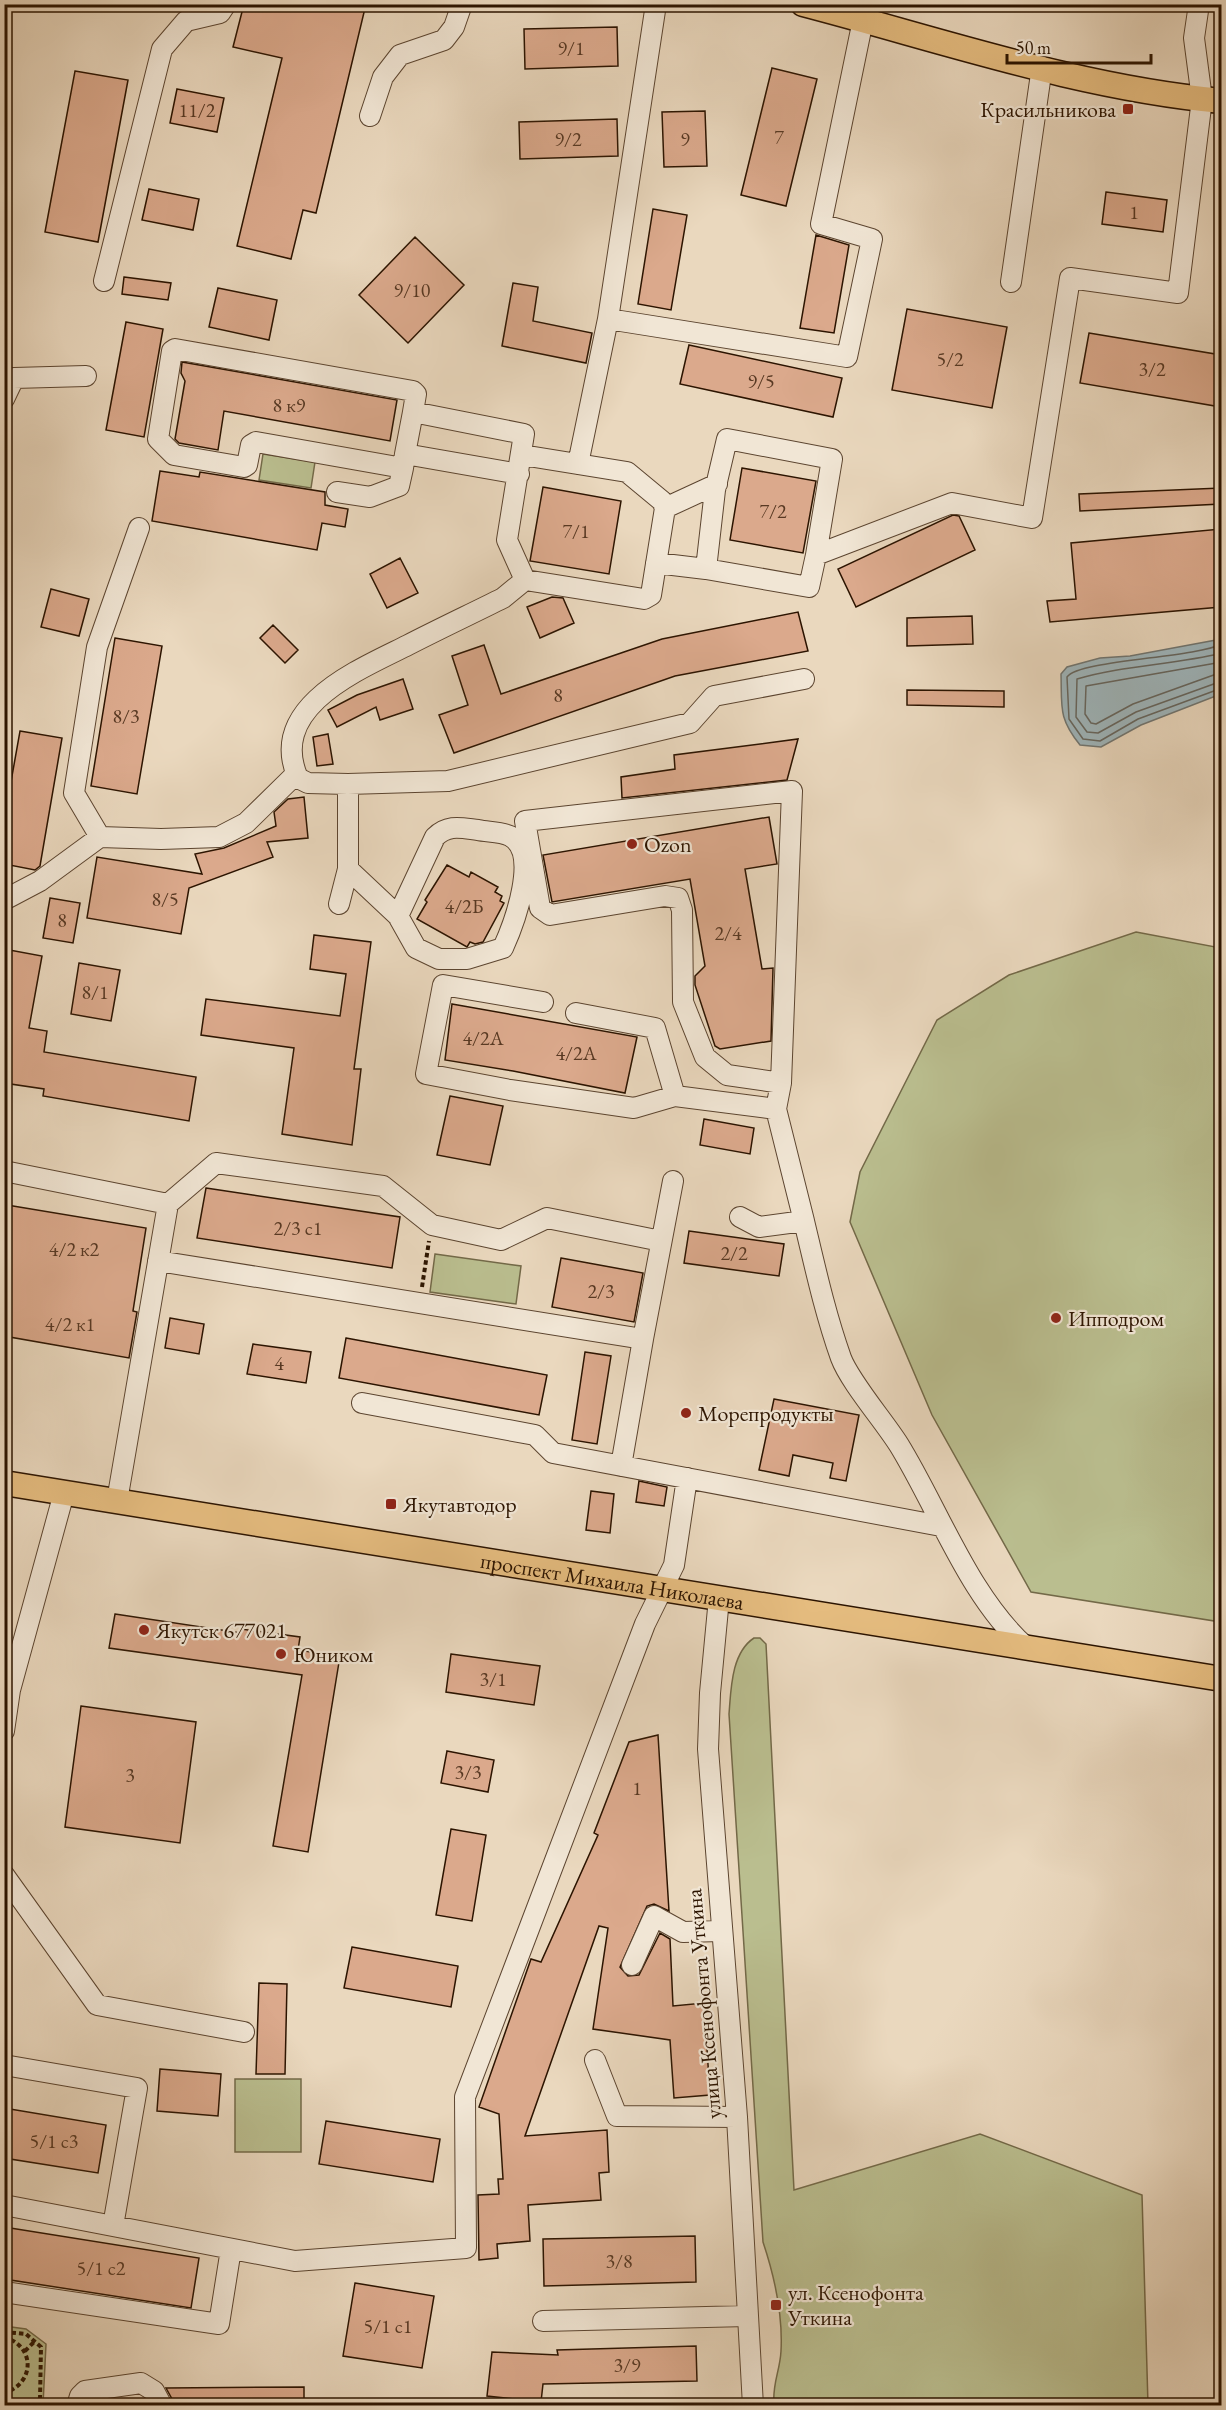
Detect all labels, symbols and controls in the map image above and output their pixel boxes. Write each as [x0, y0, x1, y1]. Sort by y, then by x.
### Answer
scale bar [1007, 27, 1151, 65]
house number: 9/1 [557, 35, 585, 61]
text: 50 m [1016, 36, 1051, 59]
place label: Красильникова [980, 95, 1116, 124]
house number: 11/2 [179, 97, 216, 123]
marker: Красильникова [1121, 102, 1135, 116]
house number: 7 [774, 124, 784, 150]
house number: 9/2 [554, 126, 582, 152]
house number: 9 [680, 126, 690, 152]
house number: 1 [1129, 199, 1139, 225]
house number: 9/10 [394, 277, 431, 303]
house number: 5/2 [936, 346, 964, 372]
house number: 3/2 [1138, 356, 1166, 382]
house number: 9/5 [747, 368, 775, 394]
house number: 8 к9 [273, 392, 306, 418]
house number: 7/2 [759, 498, 787, 524]
house number: 7/1 [562, 518, 590, 544]
house number: 8 [553, 682, 563, 708]
house number: 8/3 [112, 703, 140, 729]
place label: Ozon [644, 830, 692, 859]
marker: Ozon [625, 837, 639, 851]
house number: 8/5 [151, 886, 179, 912]
house number: 4/2Б [445, 893, 484, 919]
house number: 8 [57, 907, 67, 933]
house number: 2/4 [714, 920, 742, 946]
house number: 8/1 [81, 979, 109, 1005]
house number: 4/2А [462, 1025, 504, 1051]
house number: 4/2А [555, 1040, 597, 1066]
house number: 2/3 с1 [274, 1215, 322, 1241]
house number: 4/2 к2 [49, 1236, 100, 1262]
house number: 2/2 [720, 1240, 748, 1266]
house number: 2/3 [587, 1278, 615, 1304]
place label: Ипподром [1068, 1304, 1164, 1333]
house number: 4/2 к1 [45, 1311, 95, 1337]
marker: Ипподром [1049, 1311, 1063, 1325]
house number: 4 [274, 1350, 284, 1376]
place label: Морепродукты [698, 1399, 834, 1428]
marker: Морепродукты [679, 1406, 693, 1420]
place label: Якутавтодор [402, 1490, 517, 1519]
marker: Якутавтодор [384, 1497, 398, 1511]
street label: проспект Михаила Николаева [478, 1546, 746, 1617]
place label: Якутск 677021 [155, 1616, 287, 1645]
marker: Якутск 677021 [137, 1623, 151, 1637]
place label: Юником [293, 1640, 373, 1669]
marker: Юником [274, 1647, 288, 1661]
house number: 3/1 [479, 1666, 507, 1692]
house number: 3/3 [454, 1759, 482, 1785]
house number: 3 [125, 1762, 135, 1788]
house number: 1 [632, 1775, 642, 1801]
street label: улица Ксенофонта Уткина [679, 1888, 728, 2120]
house number: 5/1 с3 [30, 2128, 78, 2154]
house number: 3/8 [605, 2248, 633, 2274]
house number: 5/1 с2 [77, 2255, 126, 2281]
place label: ул. Ксенофонта Уткина [787, 2278, 924, 2332]
marker: ул. Ксенофонта Уткина [769, 2298, 783, 2312]
house number: 5/1 с1 [364, 2313, 412, 2339]
house number: 3/9 [613, 2352, 641, 2378]

